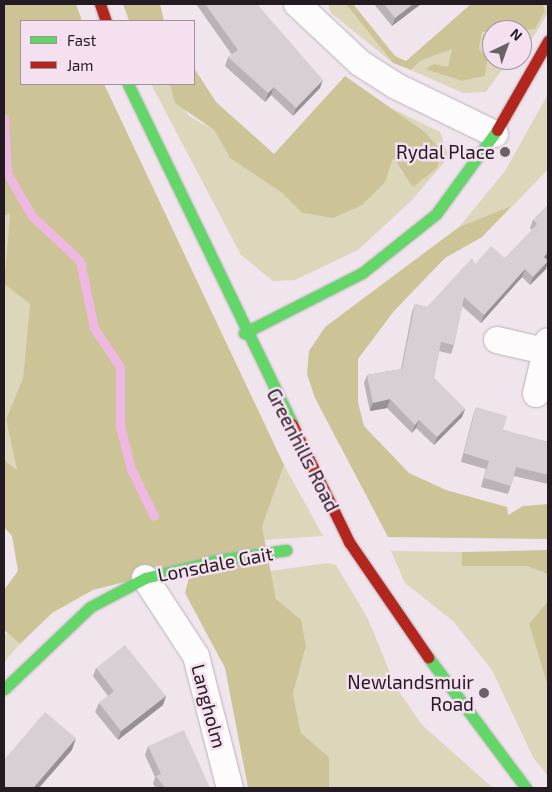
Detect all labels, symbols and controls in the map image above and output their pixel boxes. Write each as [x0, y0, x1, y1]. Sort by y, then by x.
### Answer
legend [20, 20, 195, 85]
north arrow [482, 20, 532, 70]
text: N [507, 25, 526, 44]
text: Fast [67, 31, 96, 49]
text: Jam [67, 56, 93, 74]
place label: Rydal Place [395, 141, 495, 163]
marker: Rydal Place [499, 146, 511, 158]
street label: Greenhills Road [262, 384, 344, 516]
street label: Lonsdale Gait [155, 542, 275, 586]
street label: Langholm [187, 662, 231, 750]
place label: Newlandsmuir Road [347, 671, 474, 715]
marker: Newlandsmuir Road [478, 687, 490, 699]

